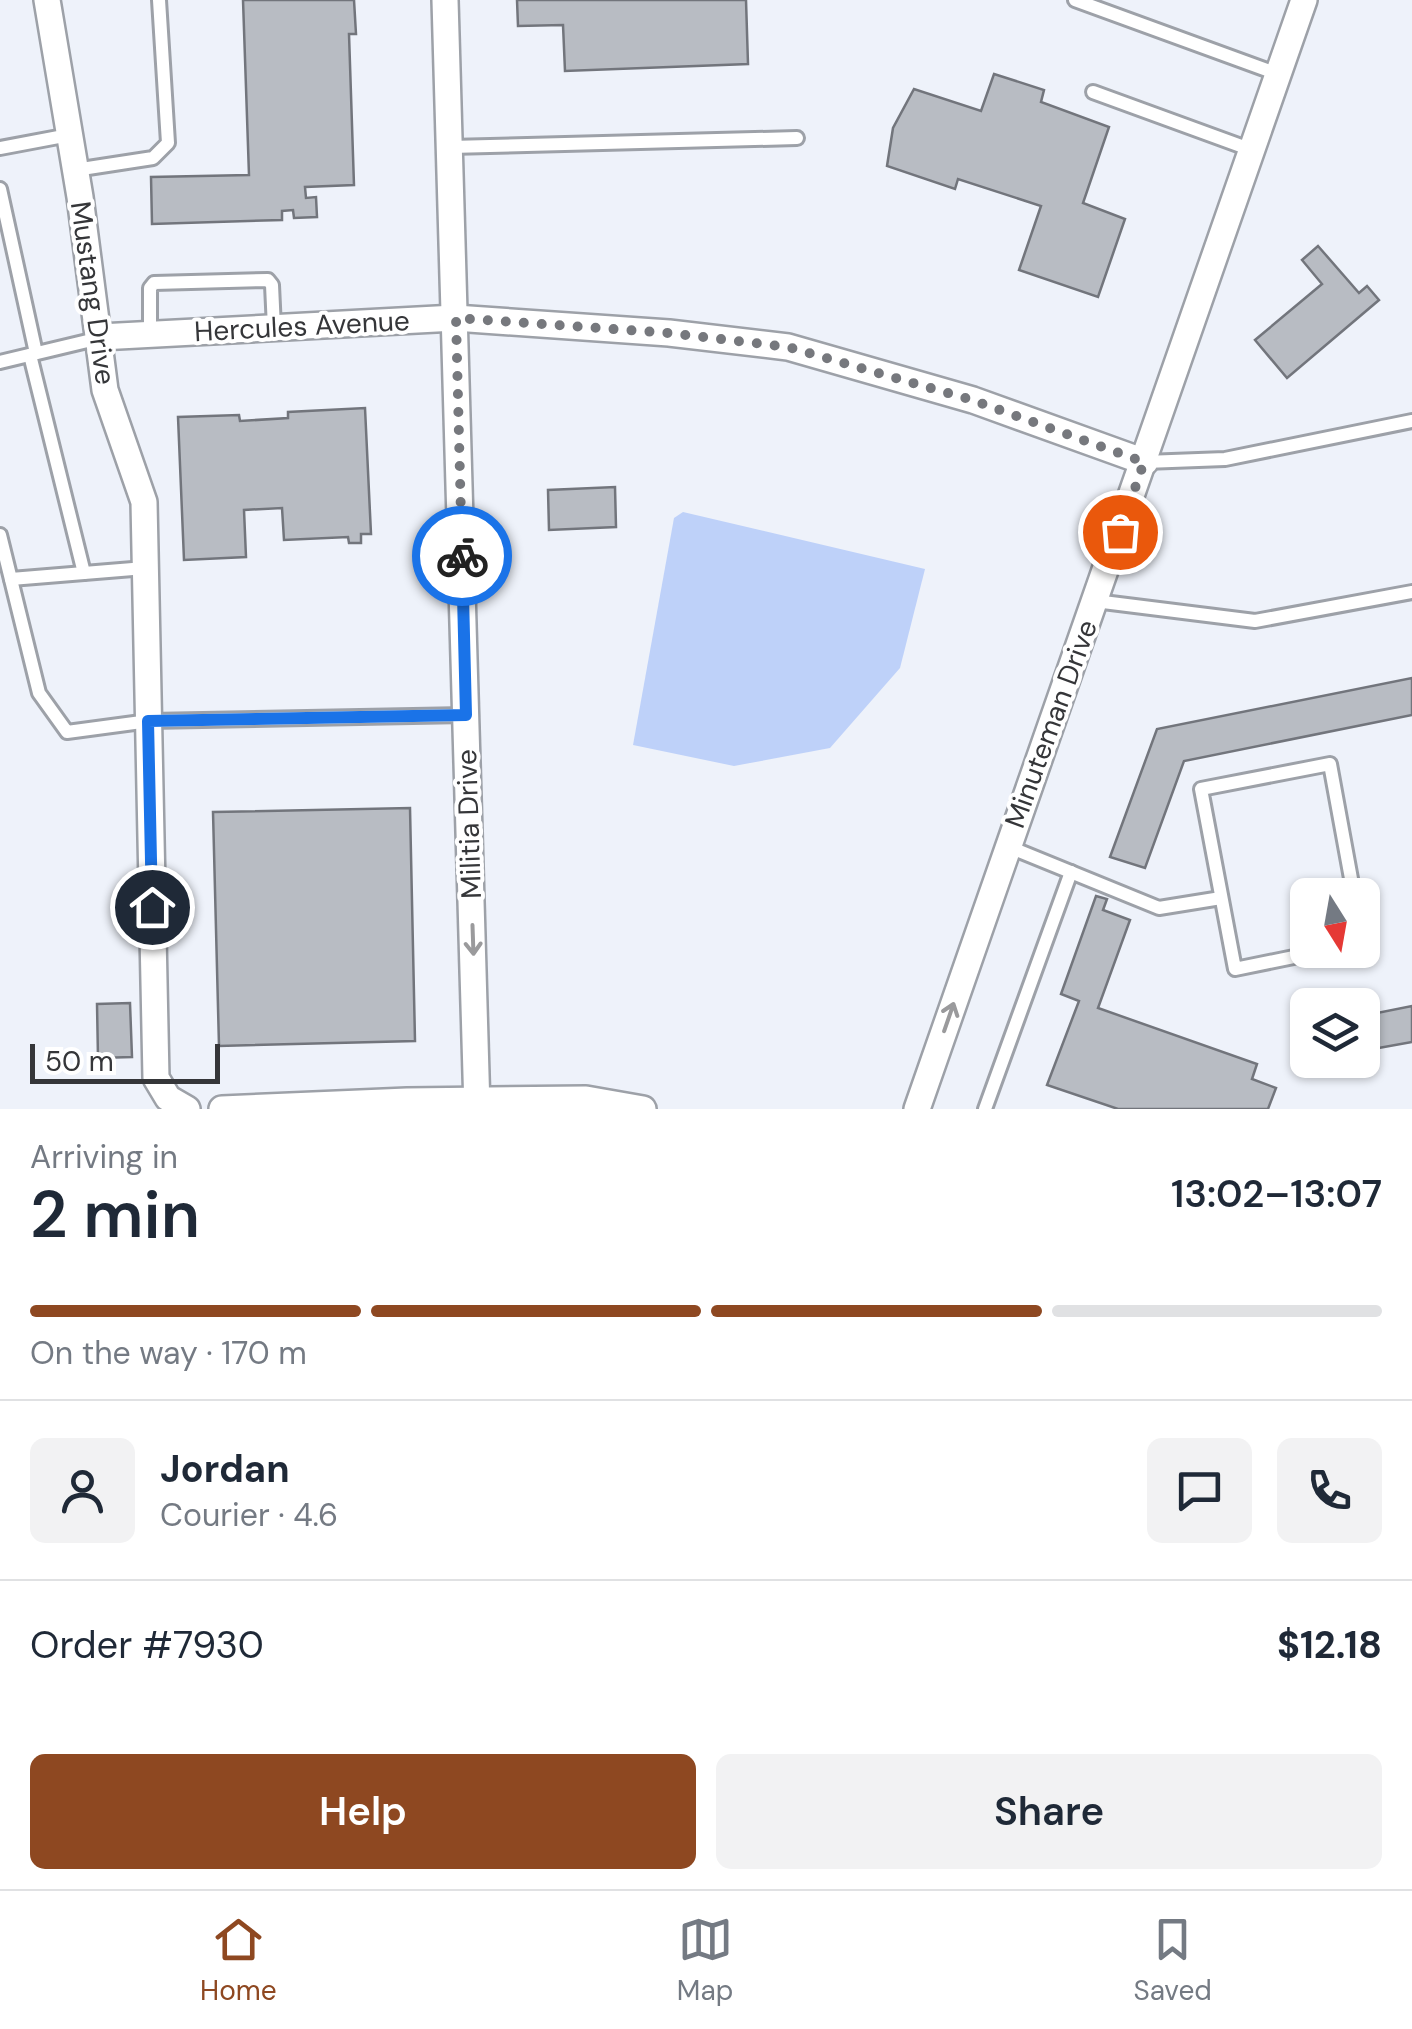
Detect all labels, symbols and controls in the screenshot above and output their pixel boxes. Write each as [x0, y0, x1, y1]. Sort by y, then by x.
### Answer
street label: Mustang Drive [62, 199, 124, 387]
street label: Hercules Avenue [193, 302, 411, 350]
pin [1078, 490, 1163, 575]
icon: bag [1093, 505, 1148, 560]
courier [412, 506, 512, 606]
icon: bike [435, 529, 490, 584]
street label: Minuteman Drive [996, 615, 1106, 833]
street label: Militia Drive [448, 748, 490, 900]
pin [110, 865, 195, 950]
north arrow [1290, 878, 1380, 968]
map controls [1290, 878, 1380, 1078]
icon: home [125, 880, 180, 935]
one-way arrow [463, 923, 482, 955]
button: layers [1290, 988, 1380, 1078]
one-way arrow [942, 1002, 960, 1033]
scale bar [30, 1039, 220, 1084]
text: 50 m [45, 1043, 114, 1080]
text: Arriving in [30, 1136, 178, 1178]
text: 13:02–13:07 [1171, 1169, 1382, 1219]
text: 2 min [30, 1173, 200, 1257]
text: On the way · 170 m [30, 1332, 307, 1374]
button: person [30, 1438, 135, 1543]
button: chat [1147, 1438, 1252, 1543]
button: phone [1277, 1438, 1382, 1543]
text: Jordan [160, 1444, 290, 1494]
text: Courier · 4.6 [160, 1494, 338, 1536]
text: Order #7930 [30, 1620, 264, 1670]
text: $12.18 [1277, 1620, 1382, 1670]
button: Help [30, 1754, 696, 1869]
button: Share [716, 1754, 1382, 1869]
tab: Home [200, 1912, 277, 2009]
tab: Map [677, 1912, 733, 2009]
tab: Saved [1133, 1912, 1212, 2009]

